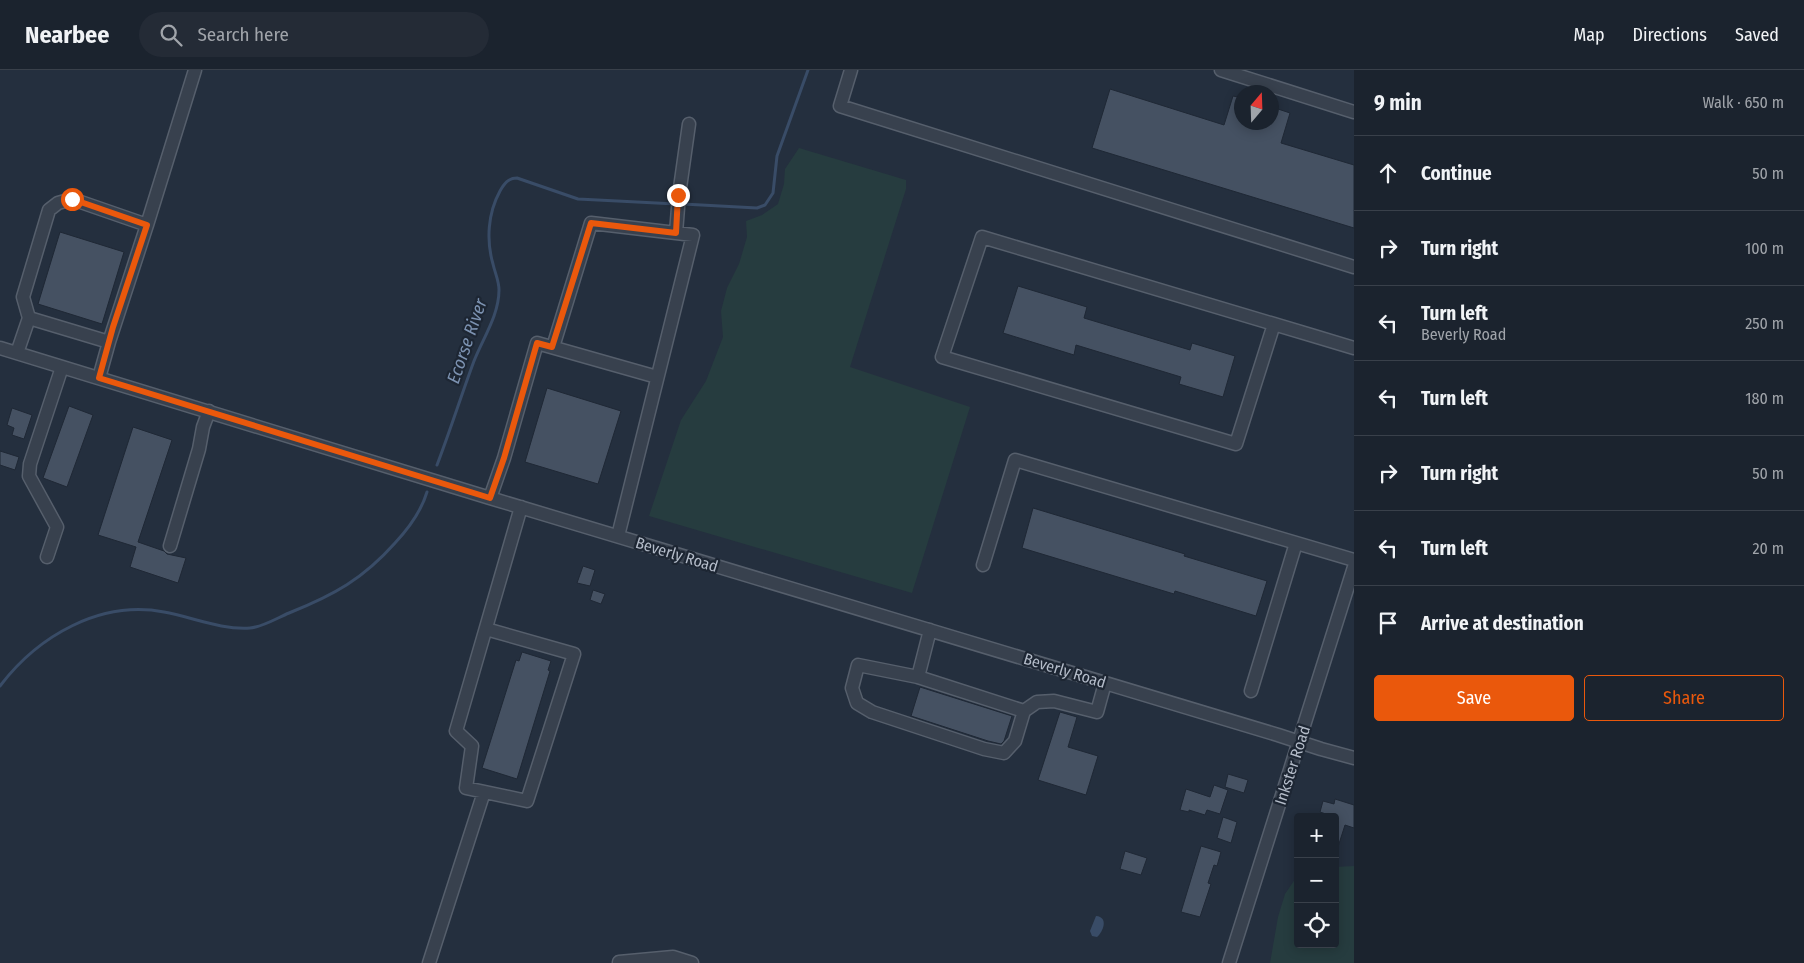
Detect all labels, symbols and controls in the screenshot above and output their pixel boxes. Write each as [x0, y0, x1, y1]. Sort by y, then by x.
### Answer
search box [139, 12, 489, 57]
text: Nearbee [25, 21, 109, 49]
icon: search [157, 21, 185, 49]
text: Search here [197, 23, 289, 46]
text: Map [1573, 24, 1605, 46]
text: Directions [1633, 24, 1707, 46]
text: Saved [1735, 24, 1779, 46]
north arrow [1234, 85, 1279, 130]
text: 9 min [1374, 90, 1422, 116]
text: Walk · 650 m [1703, 93, 1784, 112]
icon: ahead [1374, 159, 1402, 187]
text: Continue [1421, 162, 1492, 185]
text: 50 m [1752, 164, 1784, 183]
route end [667, 184, 690, 207]
route start [61, 188, 84, 211]
icon: right [1374, 234, 1402, 262]
text: Turn right [1421, 237, 1498, 260]
text: 100 m [1745, 239, 1784, 258]
water label: Ecorse River [442, 295, 492, 386]
text: Turn left [1421, 302, 1488, 325]
icon: left [1374, 309, 1402, 337]
text: 250 m [1745, 314, 1784, 333]
text: Beverly Road [1421, 325, 1506, 344]
icon: left [1374, 384, 1402, 412]
text: Turn left [1421, 387, 1488, 410]
text: 180 m [1745, 389, 1784, 408]
icon: right [1374, 459, 1402, 487]
text: Turn right [1421, 462, 1498, 485]
text: 50 m [1752, 464, 1784, 483]
street label: Beverly Road [633, 533, 720, 576]
icon: left [1374, 534, 1402, 562]
text: Turn left [1421, 537, 1488, 560]
text: 20 m [1753, 539, 1784, 558]
icon: arrive [1374, 609, 1402, 637]
text: Arrive at destination [1421, 612, 1584, 635]
street label: Beverly Road [1021, 649, 1108, 692]
button: Save [1374, 675, 1574, 721]
button: Share [1584, 675, 1784, 721]
street label: Inkster Road [1271, 723, 1314, 807]
map controls [1294, 813, 1339, 948]
button: + [1294, 813, 1339, 858]
button: − [1294, 858, 1339, 903]
button: locate [1294, 903, 1339, 948]

